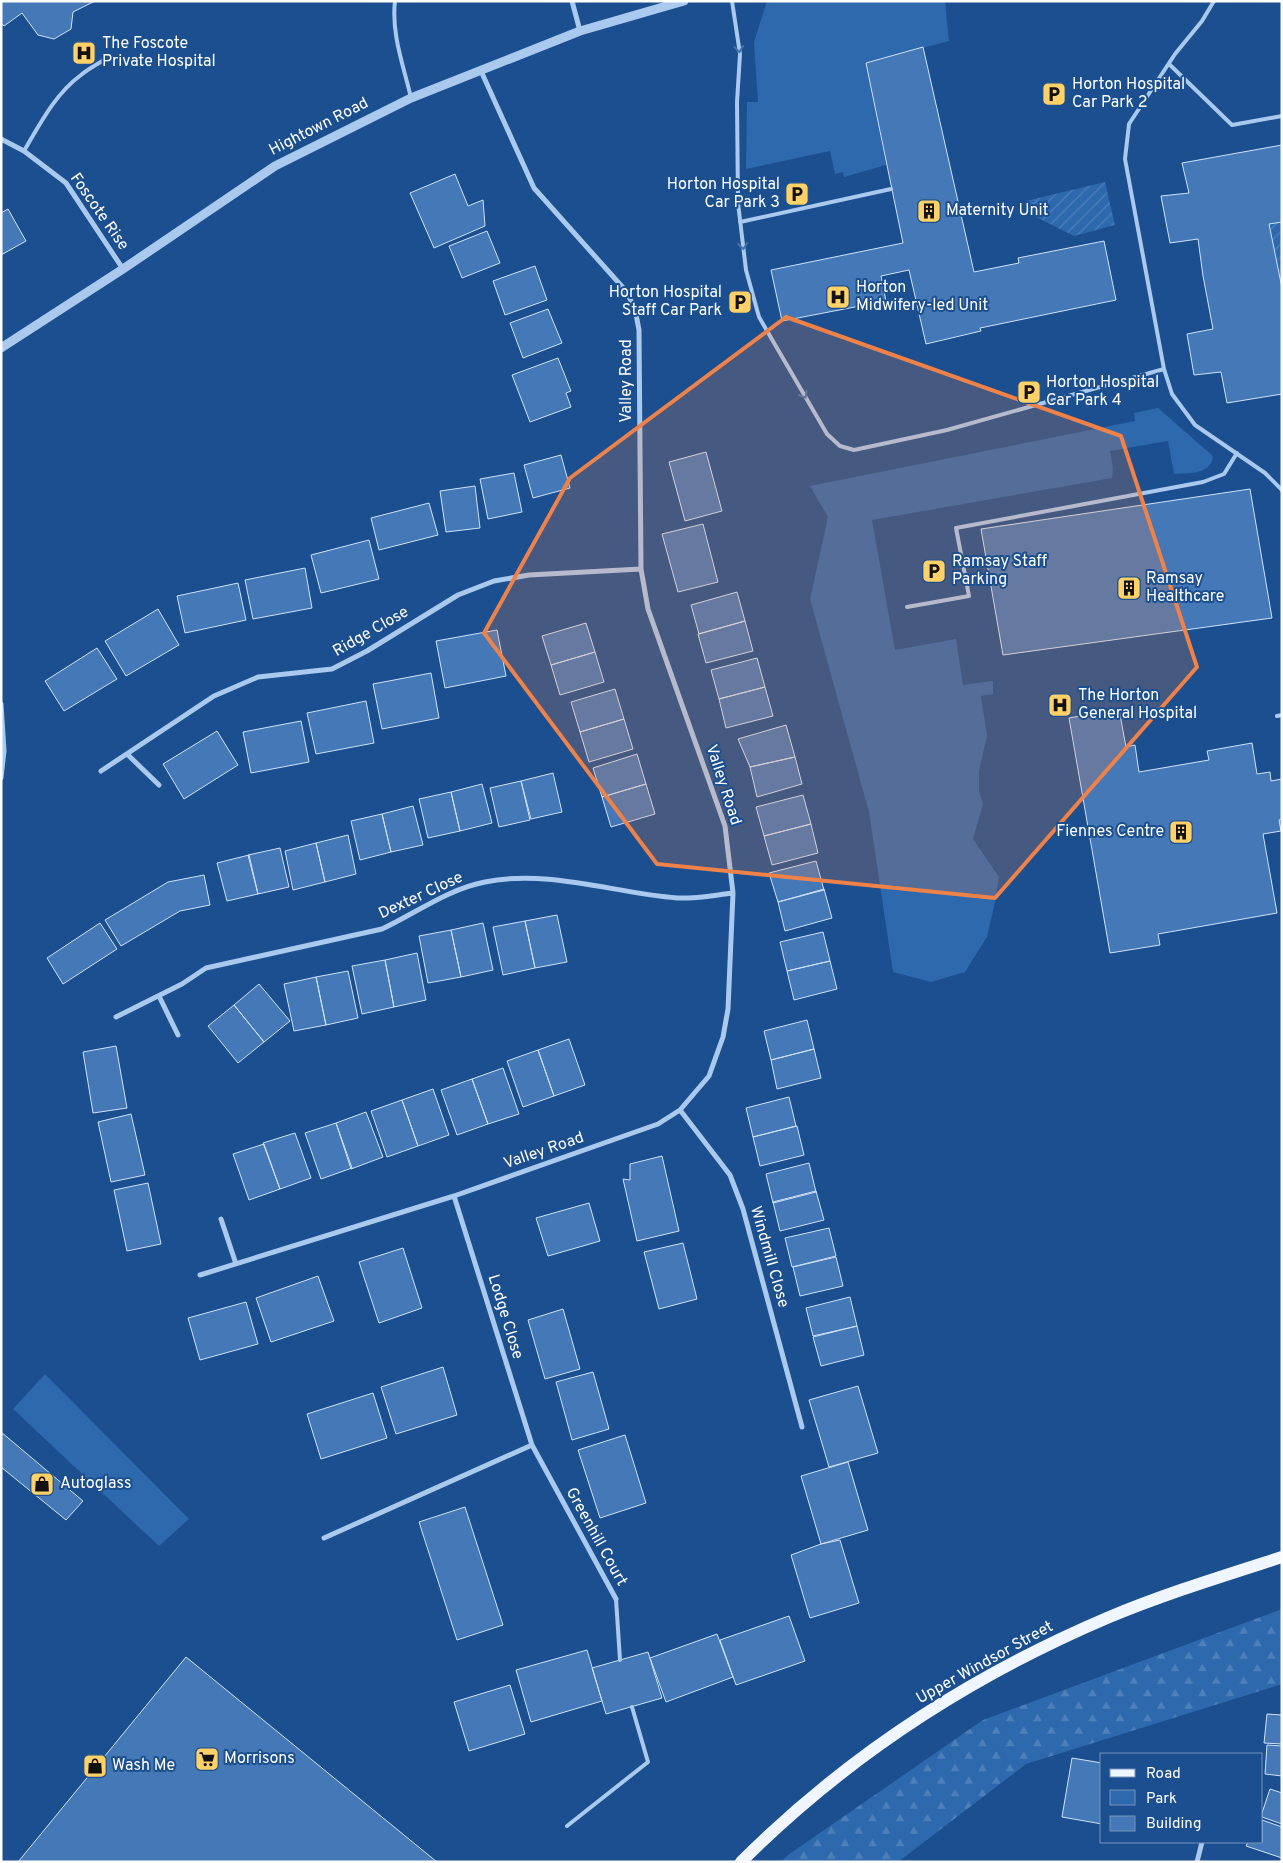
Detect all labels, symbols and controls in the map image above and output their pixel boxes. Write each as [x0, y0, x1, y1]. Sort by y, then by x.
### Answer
place label: The Foscote Private Hospital [102, 34, 216, 72]
hospital icon: The Foscote Private Hospital [71, 40, 97, 66]
one-way arrow [733, 46, 744, 54]
place label: Horton Hospital Car Park 2 [1072, 75, 1185, 113]
parking icon: Horton Hospital Car Park 2 [1041, 81, 1067, 107]
street label: Hightown Road [266, 93, 372, 161]
street label: Foscote Rise [65, 170, 133, 254]
place label: Horton Hospital Car Park 3 [667, 175, 780, 213]
parking icon: Horton Hospital Car Park 3 [784, 181, 810, 207]
building icon: Maternity Unit [916, 198, 942, 224]
place label: Maternity Unit [946, 201, 1049, 221]
one-way arrow [737, 243, 748, 251]
place label: Horton Midwifery-led Unit [856, 278, 988, 316]
place label: Horton Hospital Staff Car Park [609, 283, 722, 321]
hospital icon: Horton Midwifery-led Unit [825, 284, 851, 310]
parking icon: Horton Hospital Staff Car Park [727, 289, 753, 315]
street label: Valley Road [617, 339, 637, 423]
place label: Horton Hospital Car Park 4 [1046, 373, 1159, 411]
parking icon: Horton Hospital Car Park 4 [1016, 379, 1042, 405]
one-way arrow [798, 389, 808, 398]
place label: Ramsay Staff Parking [952, 552, 1047, 590]
parking icon: Ramsay Staff Parking [921, 558, 947, 584]
place label: Ramsay Healthcare [1146, 569, 1224, 607]
building icon: Ramsay Healthcare [1116, 575, 1142, 601]
street label: Ridge Close [330, 602, 412, 662]
place label: The Horton General Hospital [1078, 686, 1197, 724]
hospital icon: The Horton General Hospital [1047, 692, 1073, 718]
street label: Valley Road [701, 742, 745, 828]
building icon: Fiennes Centre [1168, 819, 1194, 845]
place label: Fiennes Centre [1056, 822, 1164, 842]
street label: Dexter Close [376, 868, 466, 924]
street label: Valley Road [501, 1128, 587, 1174]
street label: Windmill Close [745, 1204, 793, 1310]
street label: Lodge Close [483, 1272, 527, 1362]
shop icon: Autoglass [29, 1471, 55, 1497]
place label: Autoglass [60, 1474, 132, 1494]
street label: Greenhill Court [561, 1484, 631, 1590]
street label: Upper Windsor Street [913, 1617, 1057, 1709]
supermarket icon: Morrisons [194, 1746, 220, 1772]
place label: Morrisons [224, 1749, 295, 1769]
shop icon: Wash Me [82, 1753, 108, 1779]
legend [1100, 1753, 1263, 1843]
place label: Wash Me [112, 1756, 175, 1776]
text: Road [1146, 1765, 1181, 1784]
text: Park [1146, 1790, 1177, 1809]
text: Building [1146, 1815, 1201, 1834]

